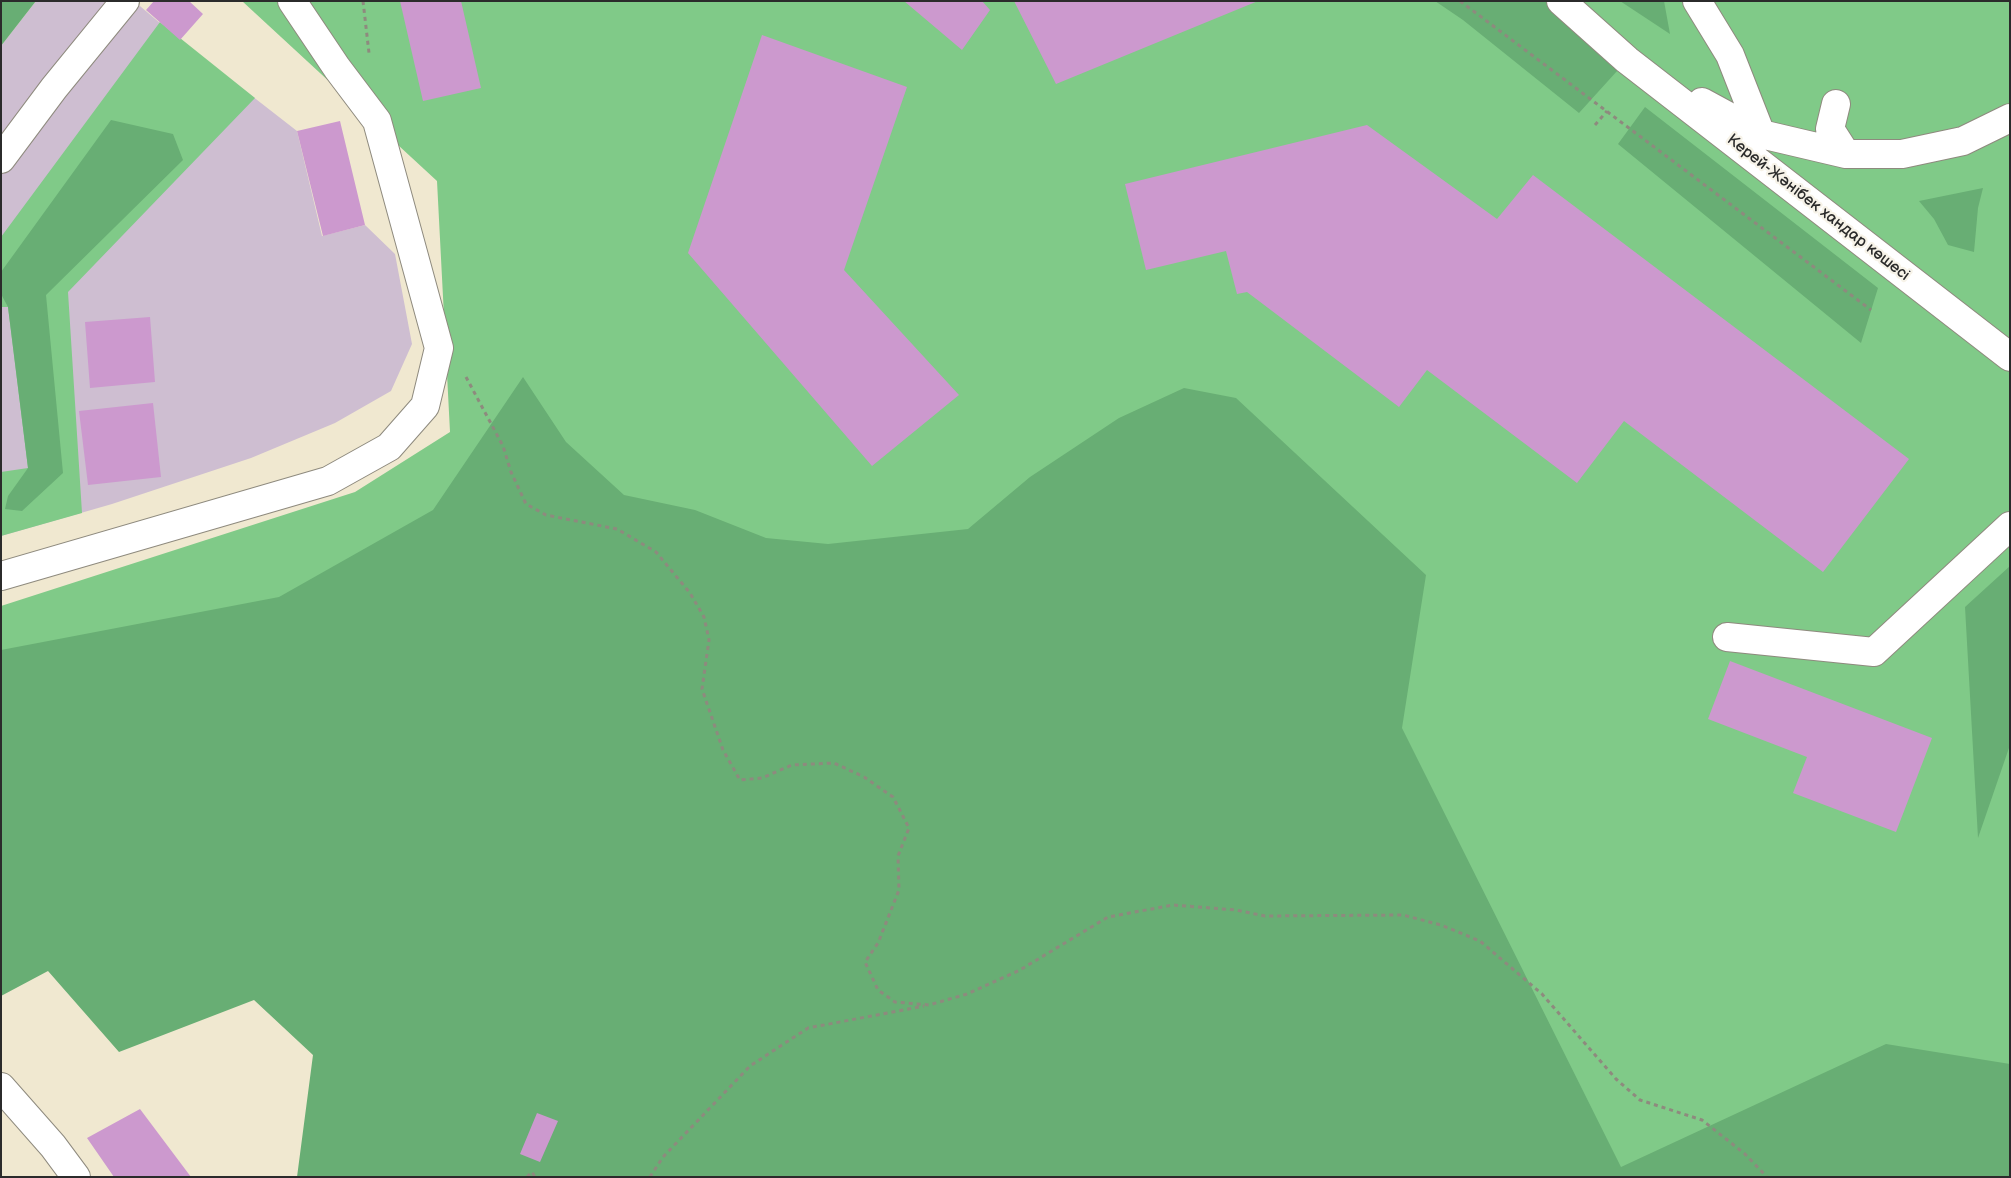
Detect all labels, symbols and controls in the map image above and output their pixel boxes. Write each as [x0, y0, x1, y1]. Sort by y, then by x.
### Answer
street label: Керей-Жәнібек хандар көшесі [1723, 131, 1913, 285]

